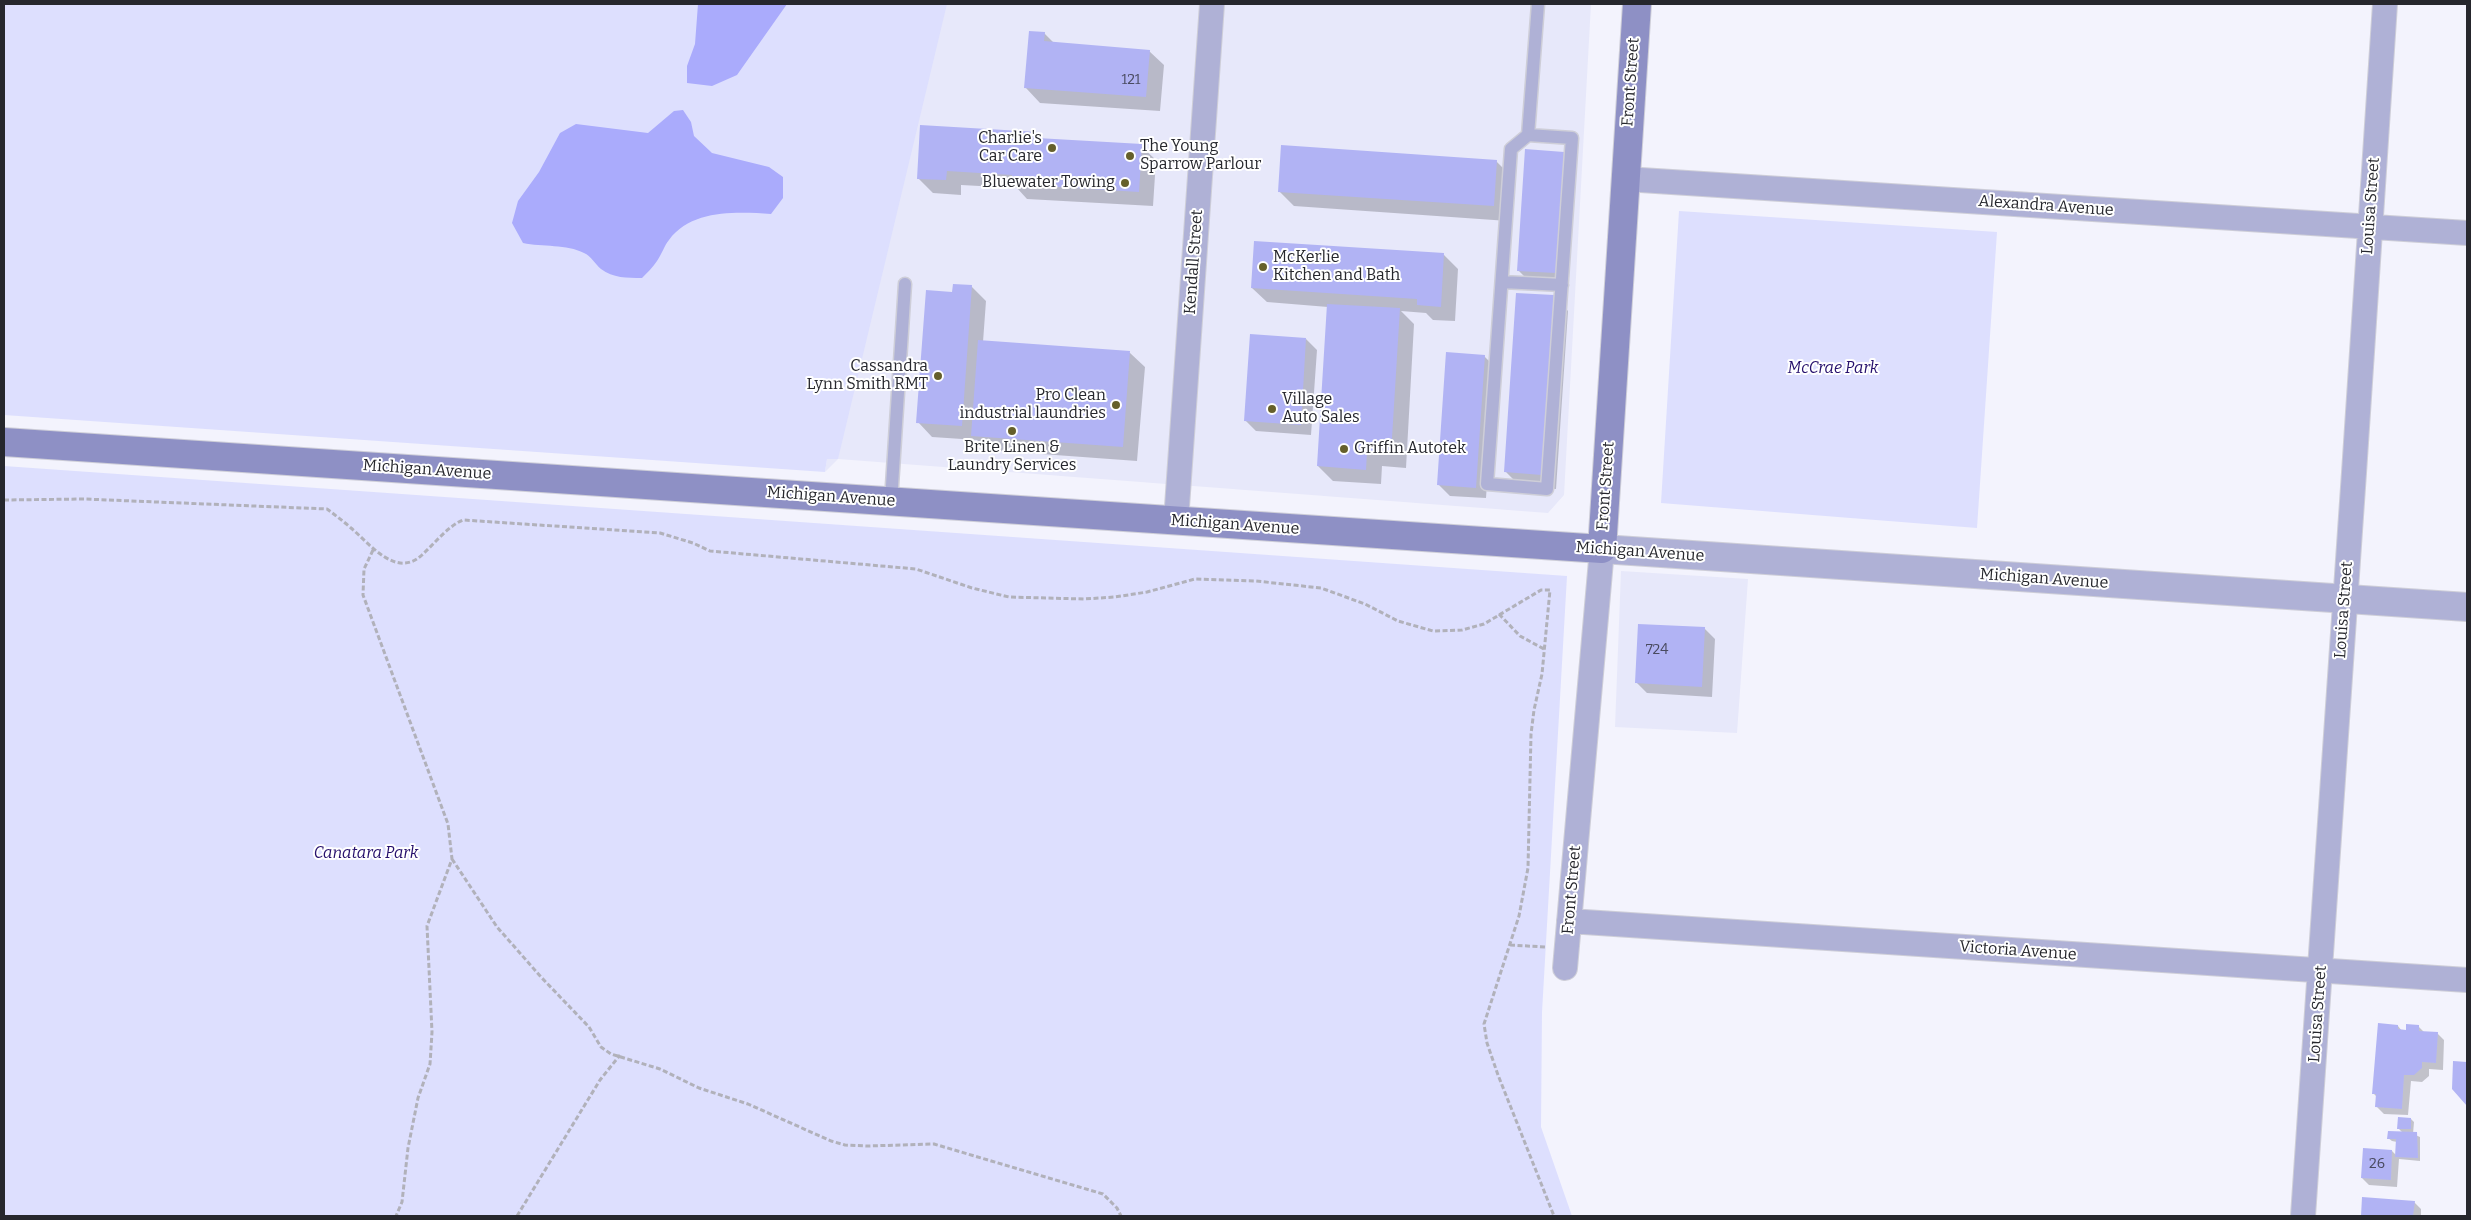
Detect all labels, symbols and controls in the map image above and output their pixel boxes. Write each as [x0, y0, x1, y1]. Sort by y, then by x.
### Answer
street label: Front Street [1618, 37, 1644, 127]
house number: 121 [1122, 72, 1140, 88]
place label: Charlie's Car Care [978, 129, 1042, 167]
place label: The Young Sparrow Parlour [1140, 137, 1261, 175]
marker: Charlie's Car Care [1046, 142, 1058, 154]
marker: The Young Sparrow Parlour [1124, 150, 1136, 162]
street label: Louisa Street [2358, 157, 2384, 255]
place label: Bluewater Towing [982, 173, 1115, 193]
marker: Bluewater Towing [1119, 177, 1131, 189]
street label: Alexandra Avenue [1978, 192, 2114, 220]
street label: Kendall Street [1181, 209, 1207, 315]
place label: McKerlie Kitchen and Bath [1273, 248, 1400, 286]
marker: McKerlie Kitchen and Bath [1257, 261, 1269, 273]
place label: Cassandra Lynn Smith RMT [806, 357, 928, 395]
park label: McCrae Park [1788, 359, 1878, 379]
marker: Cassandra Lynn Smith RMT [932, 370, 944, 382]
place label: Pro Clean industrial laundries [960, 386, 1106, 424]
place label: Village Auto Sales [1282, 390, 1360, 428]
marker: Pro Clean industrial laundries [1110, 399, 1122, 411]
marker: Village Auto Sales [1266, 403, 1278, 415]
marker: Brite Linen & Laundry Services [1006, 425, 1018, 437]
place label: Brite Linen & Laundry Services [948, 438, 1076, 476]
place label: Griffin Autotek [1354, 439, 1466, 459]
street label: Front Street [1593, 441, 1619, 531]
marker: Griffin Autotek [1338, 443, 1350, 455]
street label: Michigan Avenue [362, 456, 492, 484]
street label: Michigan Avenue [766, 483, 896, 511]
street label: Michigan Avenue [1170, 511, 1300, 539]
street label: Michigan Avenue [1575, 538, 1705, 566]
street label: Louisa Street [2331, 561, 2357, 659]
street label: Michigan Avenue [1979, 565, 2109, 593]
house number: 724 [1646, 642, 1668, 658]
park label: Canatara Park [314, 844, 418, 864]
street label: Front Street [1559, 845, 1585, 935]
street label: Victoria Avenue [1959, 937, 2077, 965]
street label: Louisa Street [2305, 965, 2331, 1063]
house number: 26 [2369, 1156, 2385, 1172]

